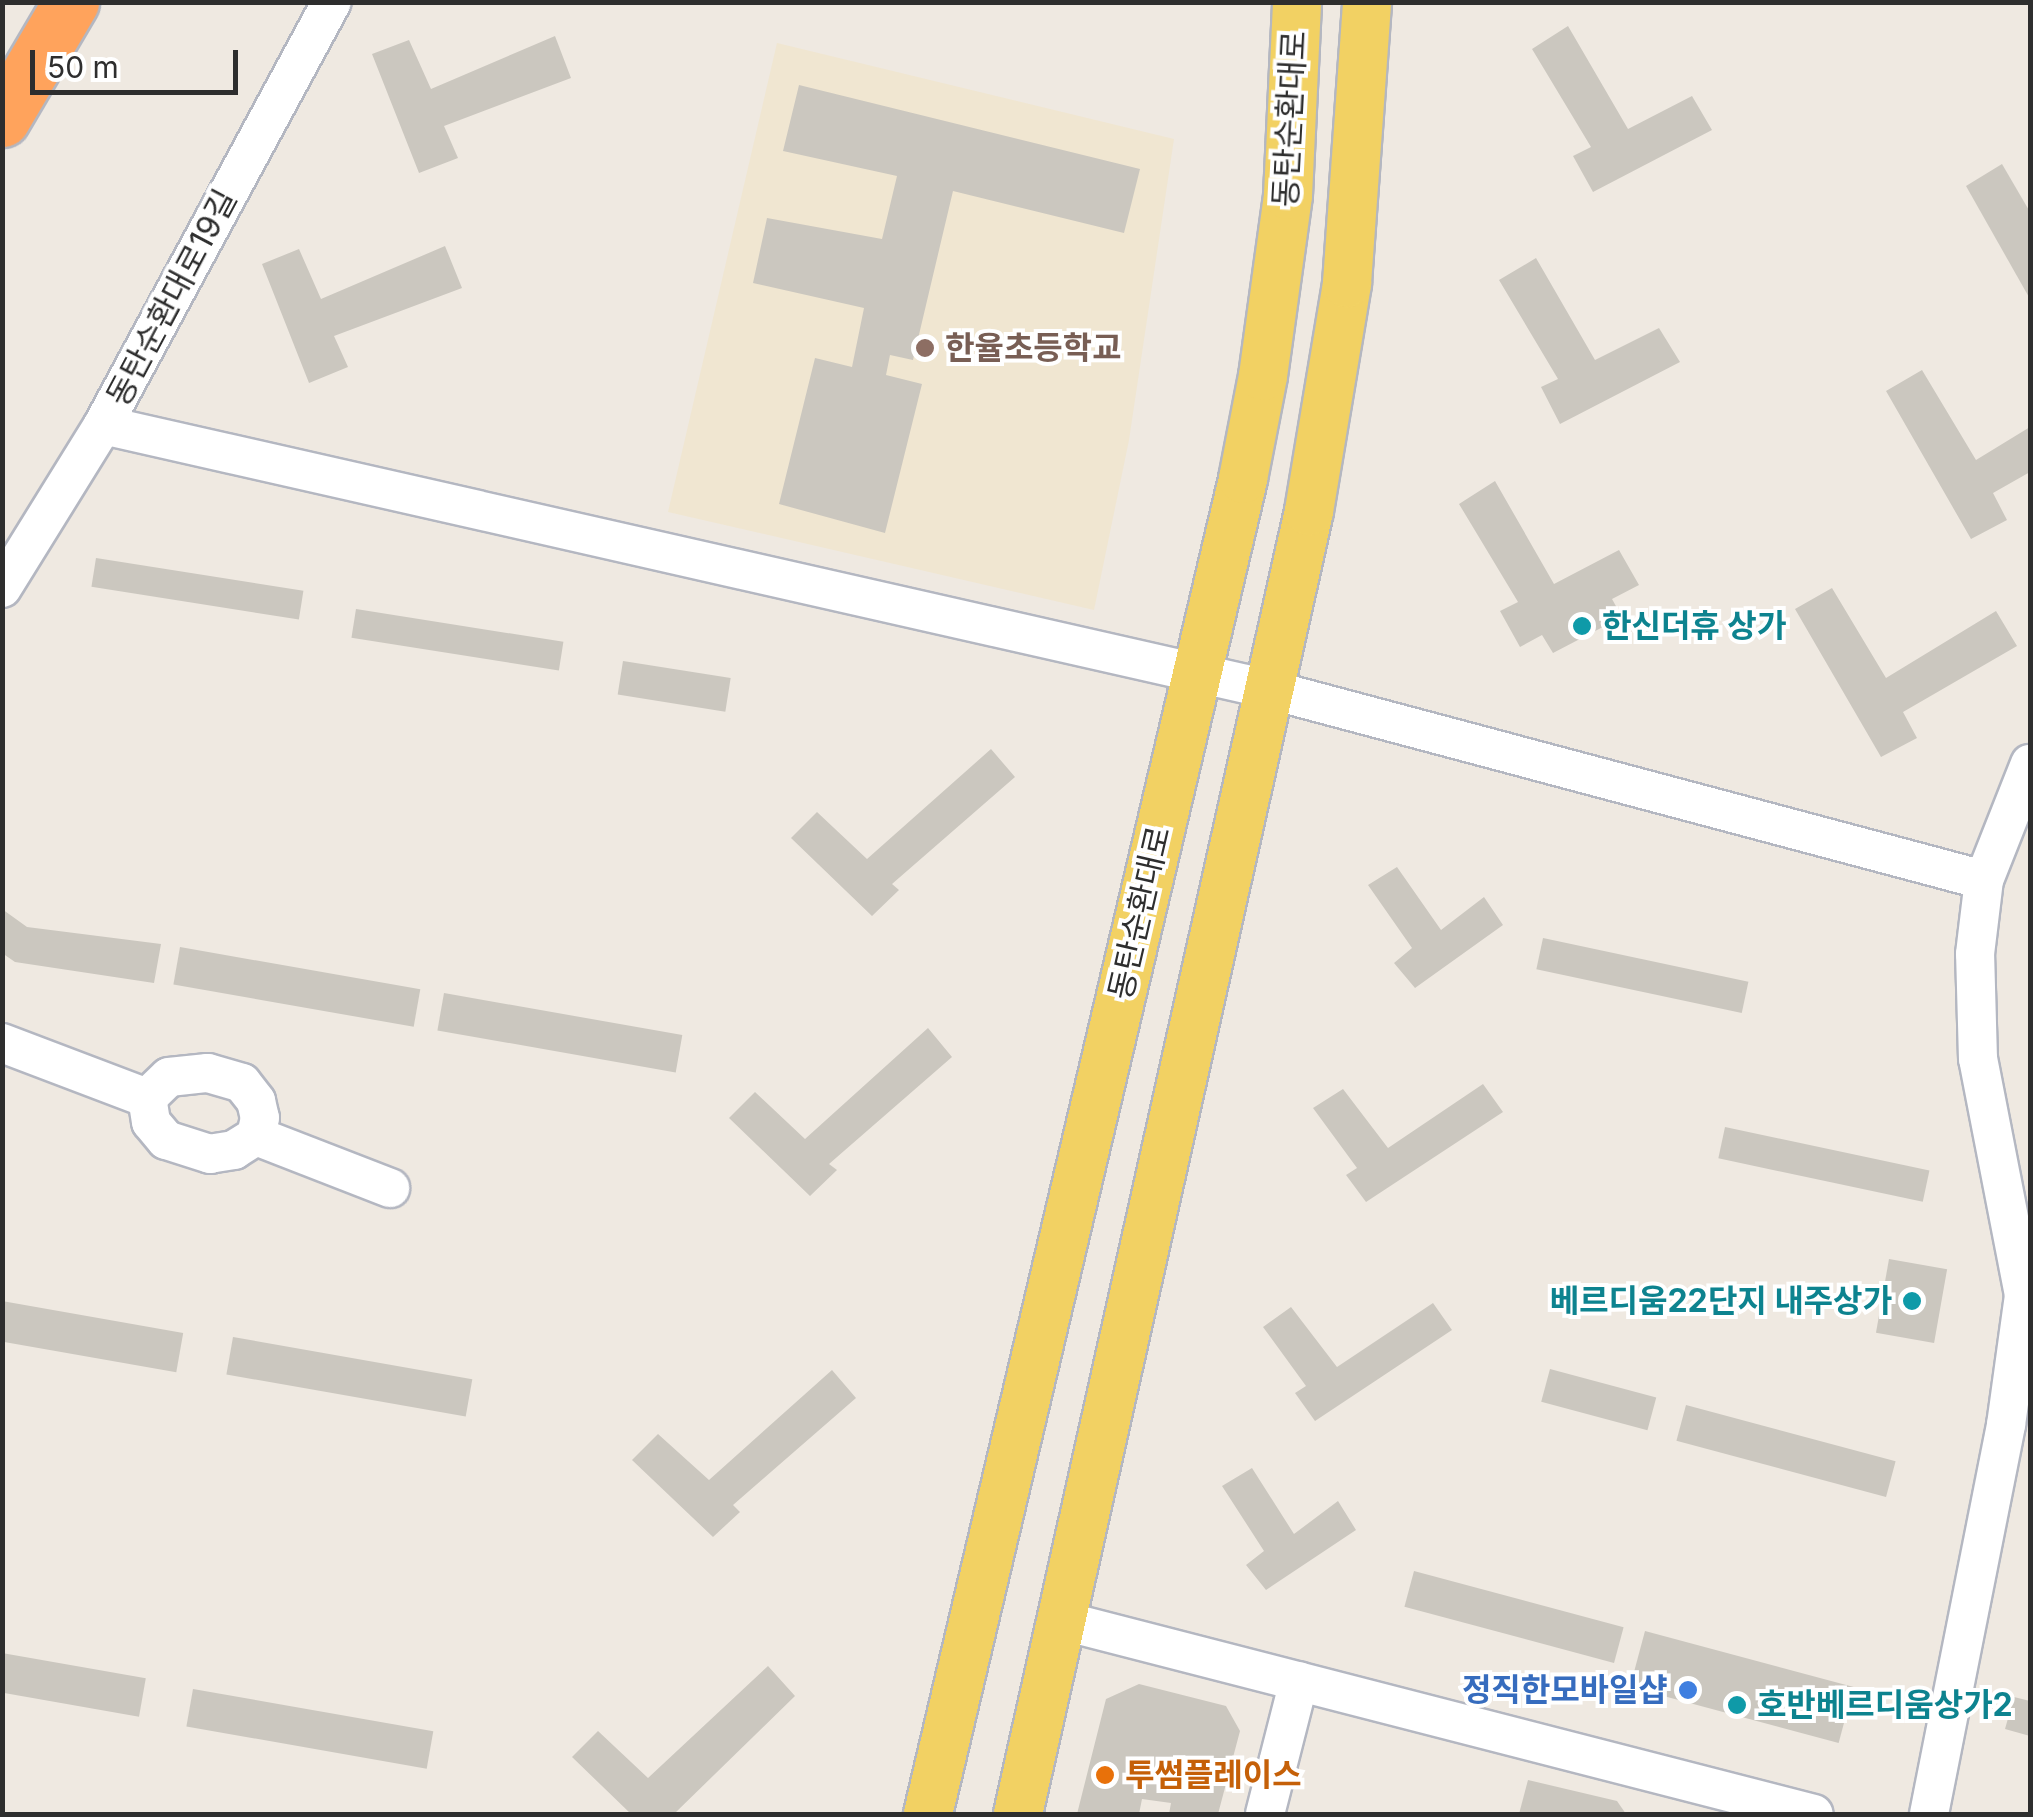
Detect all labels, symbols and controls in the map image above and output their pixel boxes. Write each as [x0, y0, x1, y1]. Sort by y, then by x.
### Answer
scale bar [35, 30, 242, 92]
street label: 동탄순환대로 [1266, 30, 1314, 208]
text: 50 m [47, 49, 119, 85]
street label: 동탄순환대로19길 [99, 184, 245, 412]
place label: 한율초등학교 [945, 329, 1122, 367]
marker: 한율초등학교 [914, 337, 936, 359]
place label: 한신더휴 상가 [1602, 607, 1786, 645]
marker: 한신더휴 상가 [1571, 615, 1593, 637]
street label: 동탄순환대로 [1101, 823, 1179, 1003]
place label: 베르디움22단지 내주상가 [1550, 1282, 1892, 1320]
marker: 베르디움22단지 내주상가 [1901, 1290, 1923, 1312]
place label: 정직한모바일샵 [1462, 1671, 1668, 1709]
marker: 정직한모바일샵 [1677, 1679, 1699, 1701]
place label: 호반베르디움상가2 [1757, 1686, 2013, 1724]
marker: 호반베르디움상가2 [1726, 1694, 1748, 1716]
place label: 투썸플레이스 [1125, 1756, 1302, 1794]
marker: 투썸플레이스 [1094, 1764, 1116, 1786]

